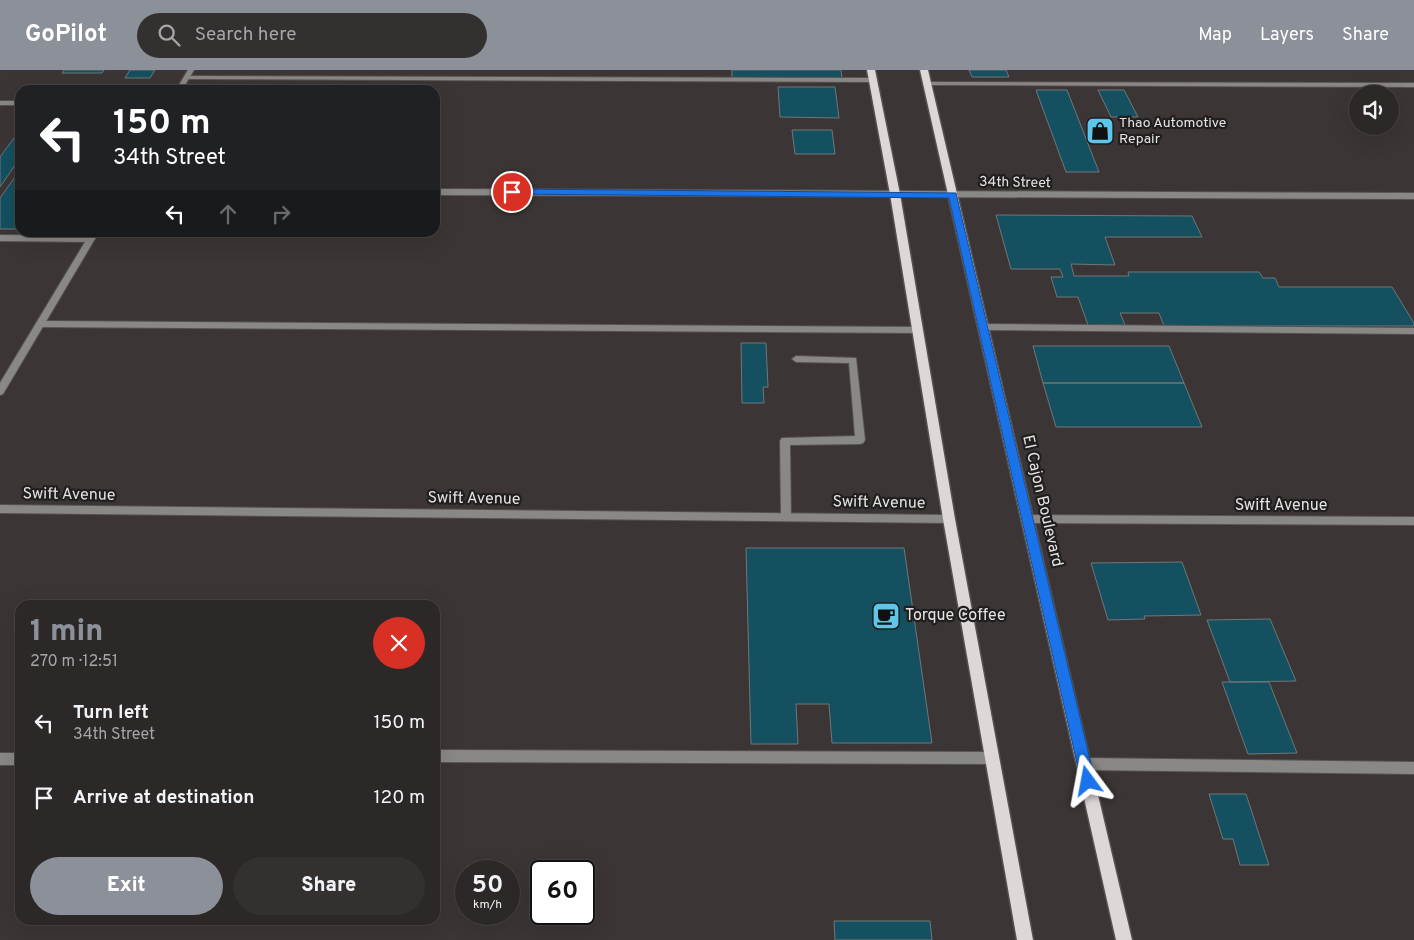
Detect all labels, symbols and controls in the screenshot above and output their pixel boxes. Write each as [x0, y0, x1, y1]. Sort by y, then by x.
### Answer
search box [137, 13, 487, 58]
text: GoPilot [25, 20, 107, 50]
icon: search [155, 21, 183, 49]
text: Search here [195, 23, 296, 47]
text: Map [1198, 24, 1232, 47]
text: Layers [1260, 24, 1314, 47]
text: Share [1342, 24, 1389, 47]
map controls [1349, 85, 1399, 135]
button: sound [1349, 85, 1399, 135]
text: 150 m [113, 102, 211, 146]
icon: left [30, 105, 95, 170]
place label: Thao Automotive Repair [1119, 115, 1226, 148]
shop icon: Thao Automotive Repair [1085, 116, 1115, 146]
text: 34th Street [113, 145, 226, 172]
pin [491, 171, 533, 213]
street label: 34th Street [979, 174, 1051, 192]
icon: arrive [498, 178, 526, 206]
icon: left [161, 200, 189, 228]
icon: ahead [214, 200, 242, 228]
icon: right [267, 200, 295, 228]
street label: El Cajon Boulevard [1017, 433, 1067, 569]
street label: Swift Avenue [23, 484, 115, 506]
street label: Swift Avenue [428, 488, 520, 510]
street label: Swift Avenue [833, 492, 925, 514]
street label: Swift Avenue [1235, 496, 1327, 516]
cafe icon: Torque Coffee [871, 601, 901, 631]
place label: Torque Coffee [905, 606, 1006, 626]
text: 1 min [30, 614, 103, 651]
button: close [373, 617, 425, 669]
text: 270 m · 12:51 [30, 652, 118, 672]
text: Turn left [73, 701, 149, 725]
icon: left [30, 709, 58, 737]
text: 150 m [373, 711, 425, 735]
text: 34th Street [73, 725, 155, 745]
position arrow [1061, 754, 1113, 806]
icon: arrive [30, 784, 58, 812]
text: Arrive at destination [73, 786, 254, 810]
text: 120 m [374, 786, 425, 810]
button: Exit [30, 857, 223, 915]
button: Share [233, 857, 425, 915]
speed limit sign: 60 [530, 860, 595, 925]
text: 50 [472, 870, 503, 902]
text: km/h [473, 897, 502, 913]

